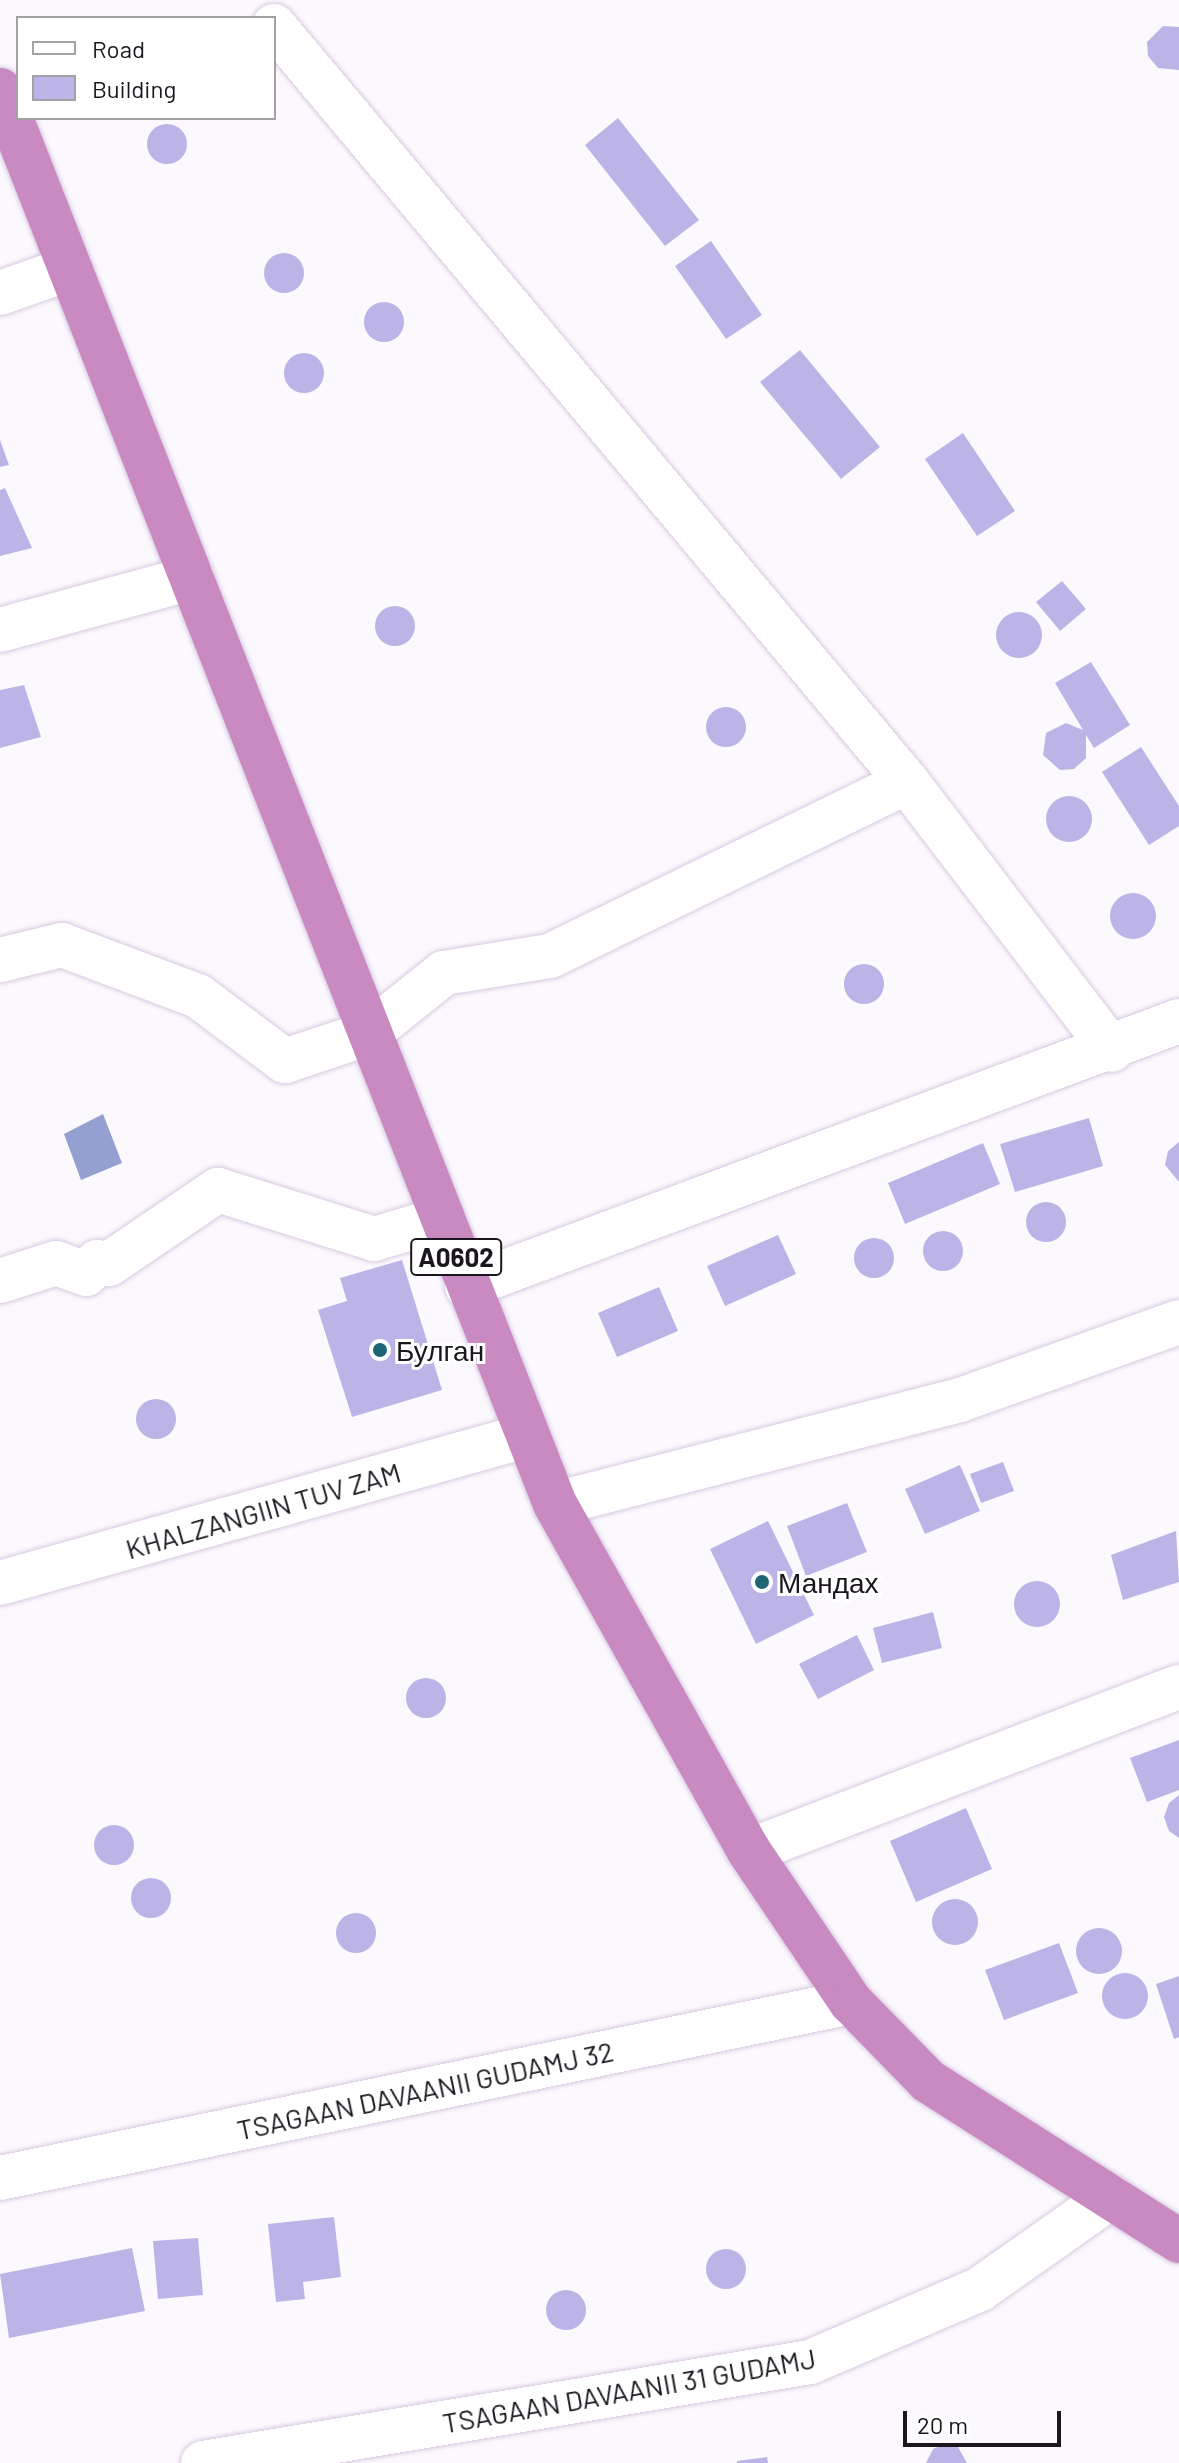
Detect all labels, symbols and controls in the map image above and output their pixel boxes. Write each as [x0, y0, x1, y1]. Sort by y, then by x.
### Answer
legend [16, 16, 276, 120]
text: Road [92, 34, 145, 63]
text: Building [92, 74, 176, 103]
road number: A0602 [410, 1235, 502, 1279]
place label: Булган [396, 1333, 484, 1367]
marker: Булган [371, 1341, 389, 1359]
street label: KHALZANGIIN TUV ZAM [122, 1455, 404, 1565]
place label: Мандах [778, 1565, 879, 1599]
marker: Мандах [753, 1573, 771, 1591]
street label: TSAGAAN DAVAANII GUDAMJ 32 [234, 2034, 616, 2146]
street label: TSAGAAN DAVAANII 31 GUDAMJ [440, 2341, 818, 2439]
scale bar [907, 2395, 1065, 2445]
text: 20 m [917, 2410, 968, 2439]

